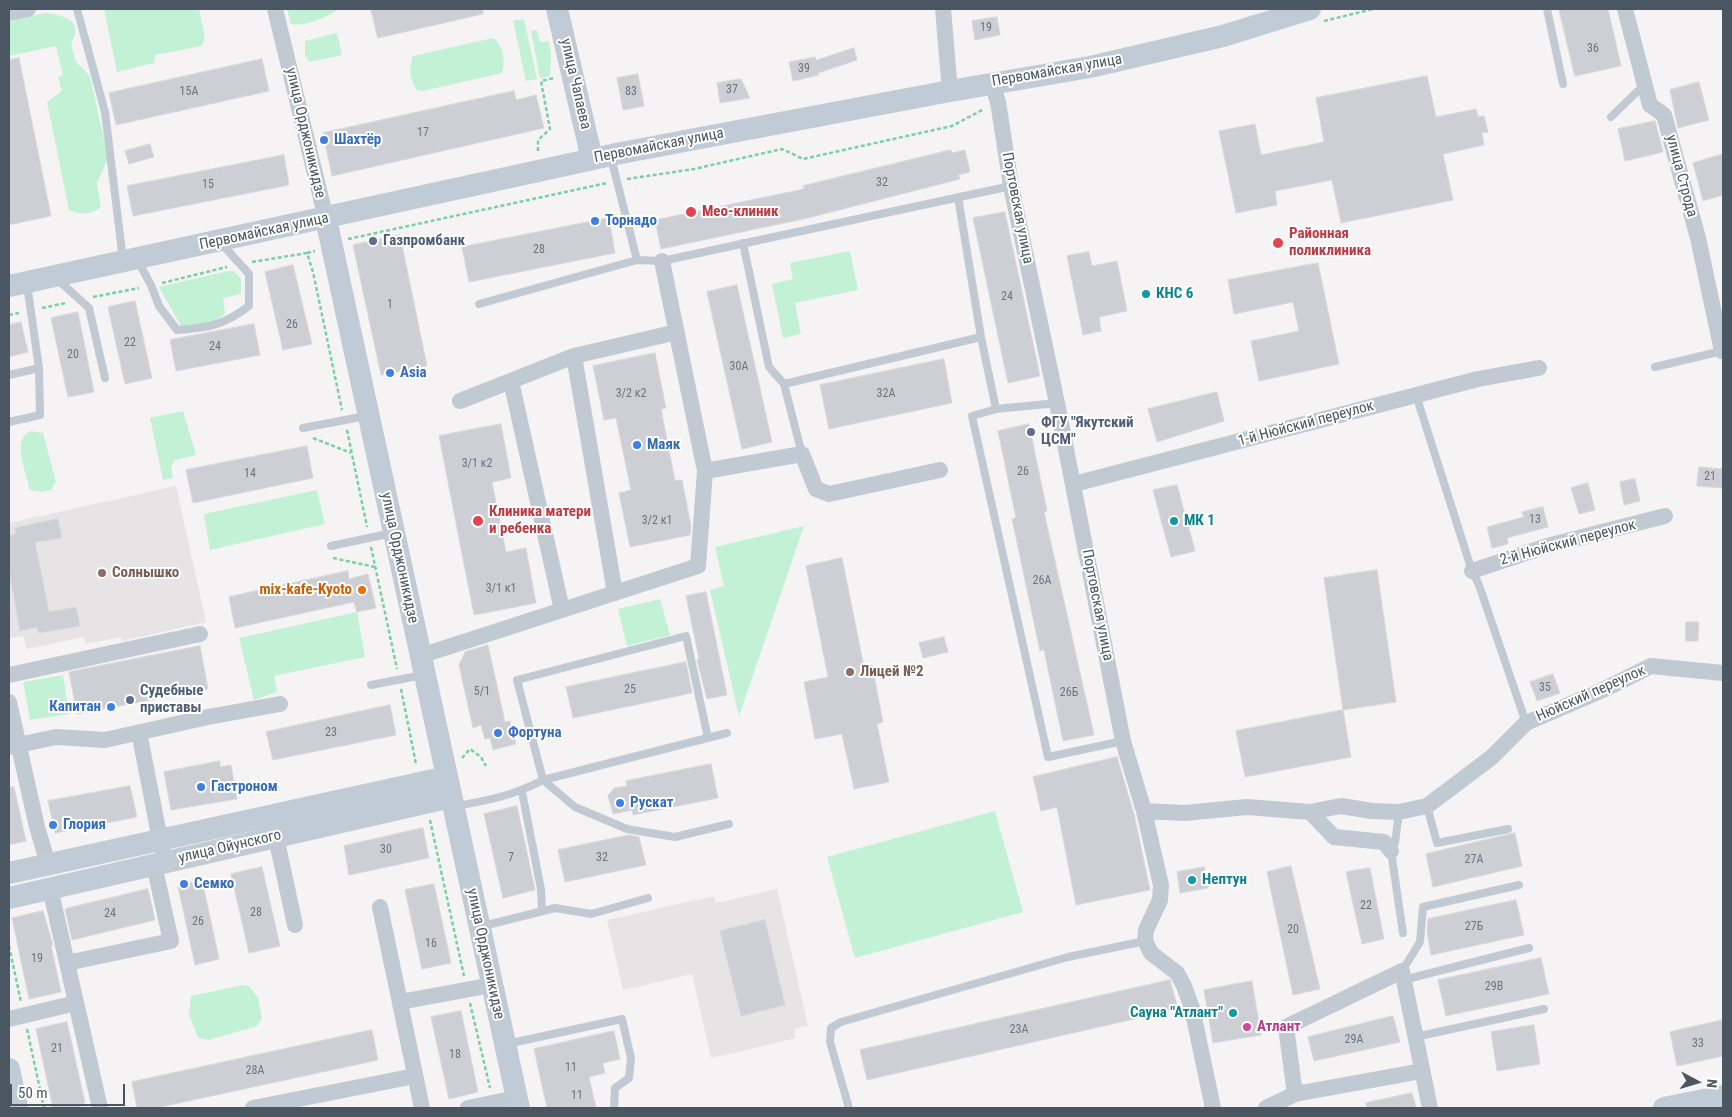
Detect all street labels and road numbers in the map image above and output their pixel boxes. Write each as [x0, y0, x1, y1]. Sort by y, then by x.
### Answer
street label: улица Чапаева [556, 37, 594, 131]
street label: Первомайская улица [991, 51, 1123, 91]
street label: улица Орджоникидзе [281, 66, 329, 200]
street label: Первомайская улица [593, 125, 725, 167]
street label: улица Строда [1661, 133, 1701, 219]
street label: Портовская улица [997, 151, 1037, 265]
street label: Первомайская улица [198, 210, 330, 254]
street label: 1-й Нюйский переулок [1236, 397, 1376, 451]
street label: улица Орджоникидзе [376, 491, 422, 625]
street label: 2-й Нюйский переулок [1498, 516, 1638, 570]
street label: Портовская улица [1077, 548, 1117, 662]
street label: Нюйский переулок [1534, 662, 1648, 726]
street label: улица Ойунского [177, 826, 283, 868]
street label: улица Орджоникидзе [462, 887, 508, 1021]

